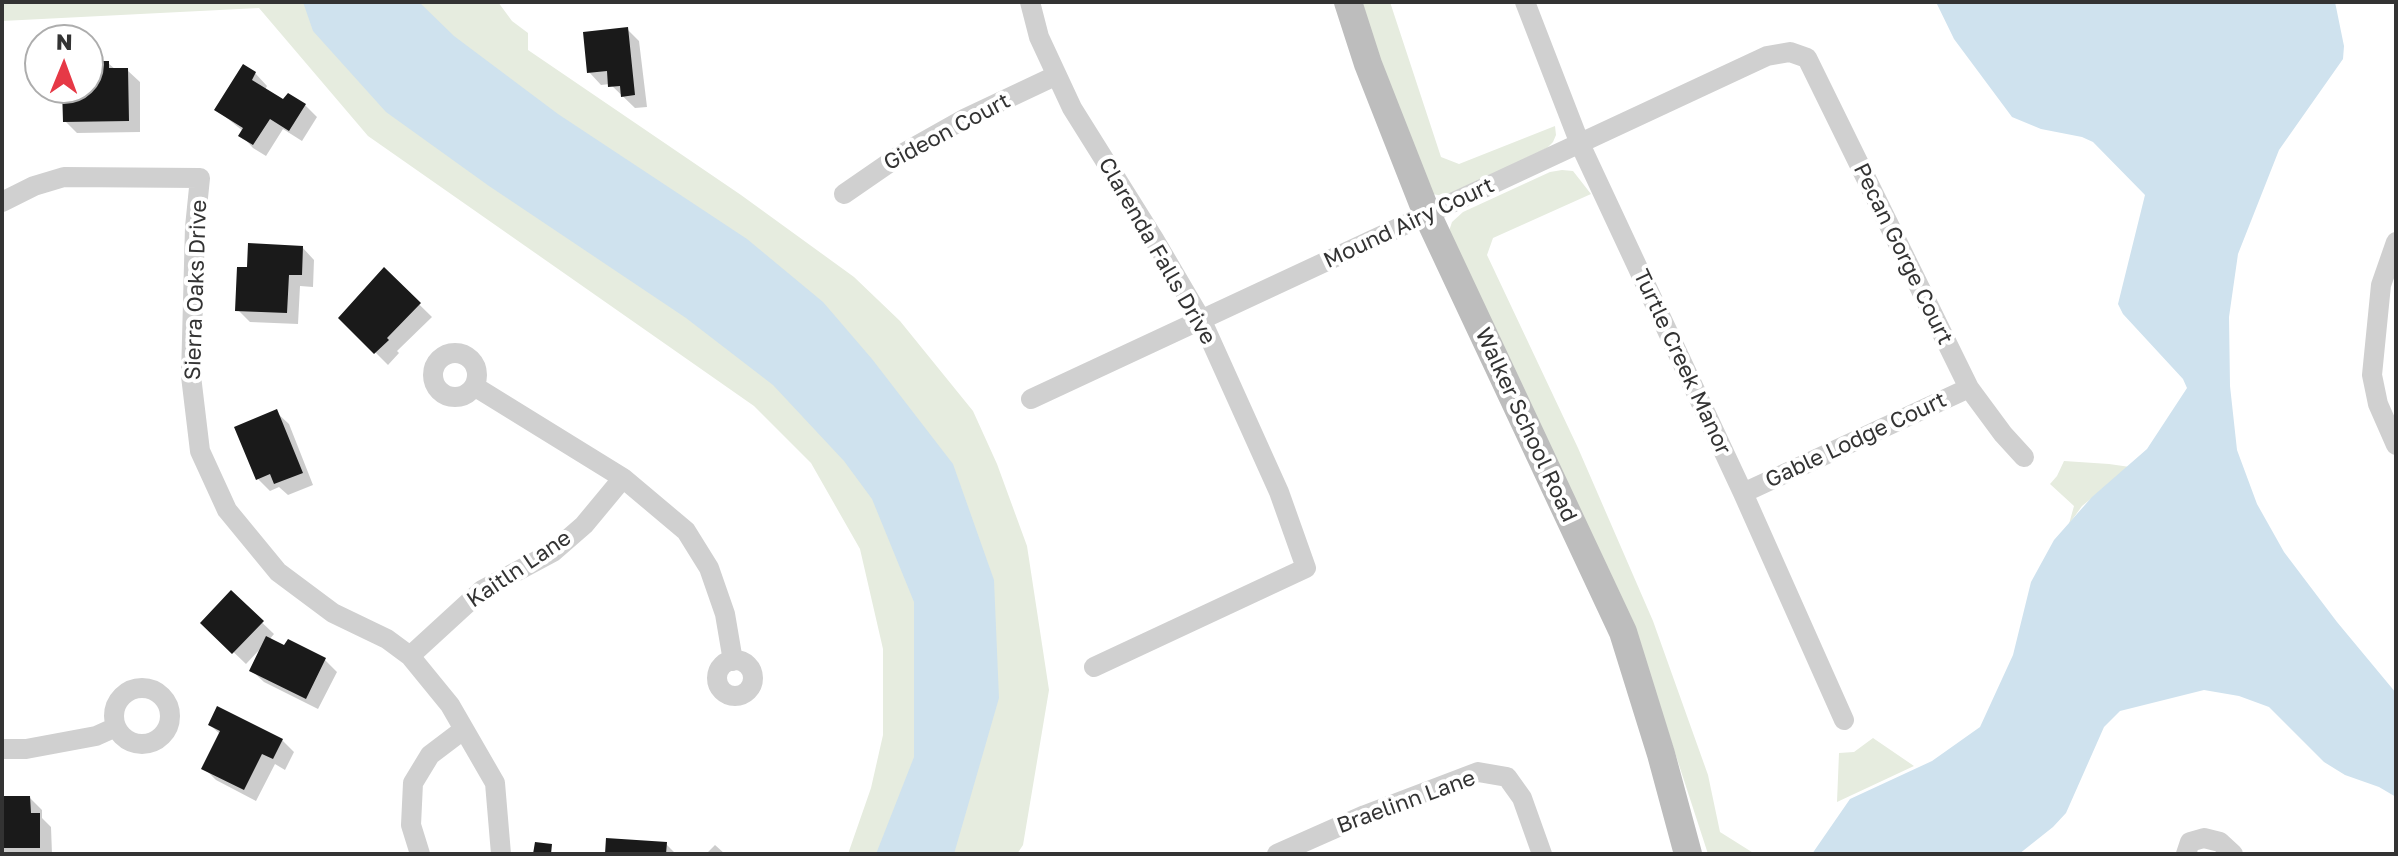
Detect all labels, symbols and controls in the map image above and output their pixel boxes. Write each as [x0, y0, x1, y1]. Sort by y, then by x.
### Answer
north arrow [24, 24, 104, 104]
text: N [56, 28, 73, 55]
street label: Gideon Court [879, 88, 1015, 176]
street label: Clarenda Falls Drive [1093, 153, 1221, 349]
street label: Pecan Gorge Court [1848, 159, 1958, 349]
street label: Mound Airy Court [1320, 172, 1498, 274]
street label: Sierra Oaks Drive [180, 199, 212, 381]
street label: Turtle Creek Manor [1628, 265, 1736, 459]
street label: Walker School Road [1469, 324, 1583, 526]
street label: Gable Lodge Court [1761, 386, 1951, 494]
street label: Kaitln Lane [462, 525, 576, 613]
street label: Braelinn Lane [1333, 765, 1479, 839]

